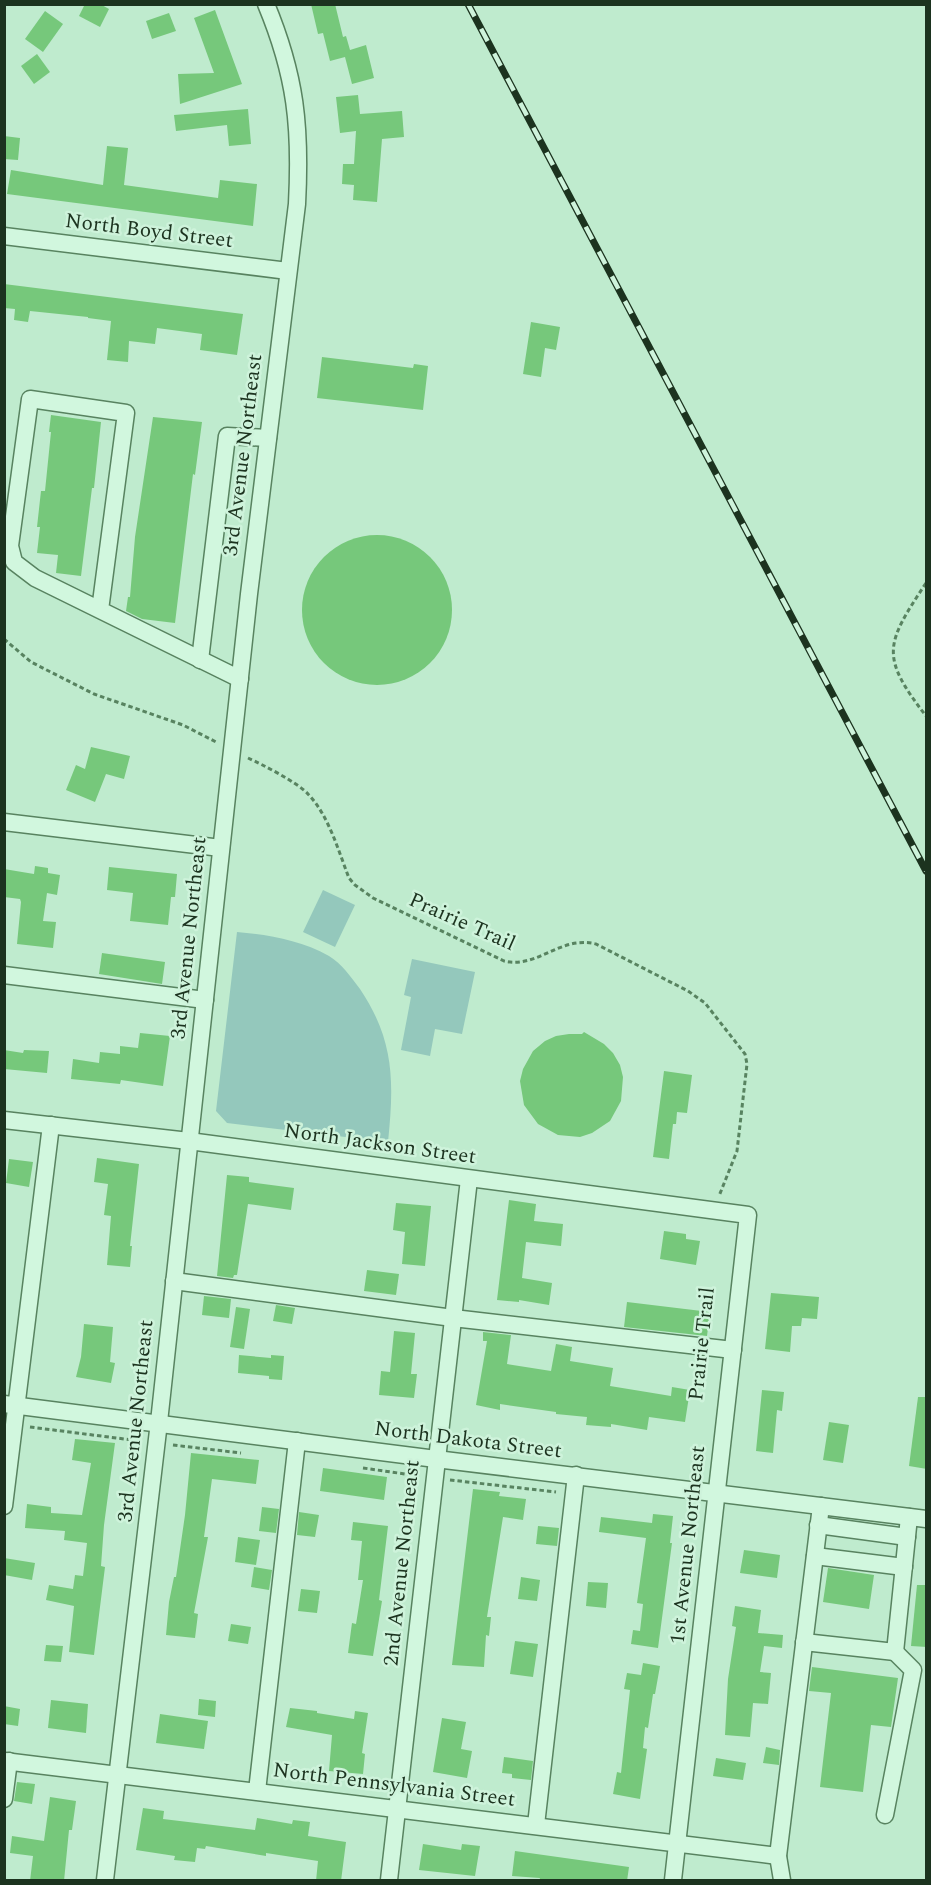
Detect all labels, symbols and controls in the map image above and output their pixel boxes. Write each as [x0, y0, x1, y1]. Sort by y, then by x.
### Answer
street label: North Boyd Street [63, 205, 235, 257]
street label: 3rd Avenue Northeast [215, 352, 271, 558]
street label: 3rd Avenue Northeast [162, 835, 216, 1041]
street label: Prairie Trail [403, 884, 521, 960]
street label: North Jackson Street [282, 1115, 478, 1173]
street label: Prairie Trail [680, 1286, 724, 1402]
street label: 3rd Avenue Northeast [109, 1318, 163, 1524]
street label: North Dakota Street [373, 1413, 563, 1467]
street label: 1st Avenue Northeast [662, 1444, 714, 1646]
street label: 2nd Avenue Northeast [375, 1458, 429, 1668]
street label: North Pennsylvania Street [271, 1754, 517, 1816]

